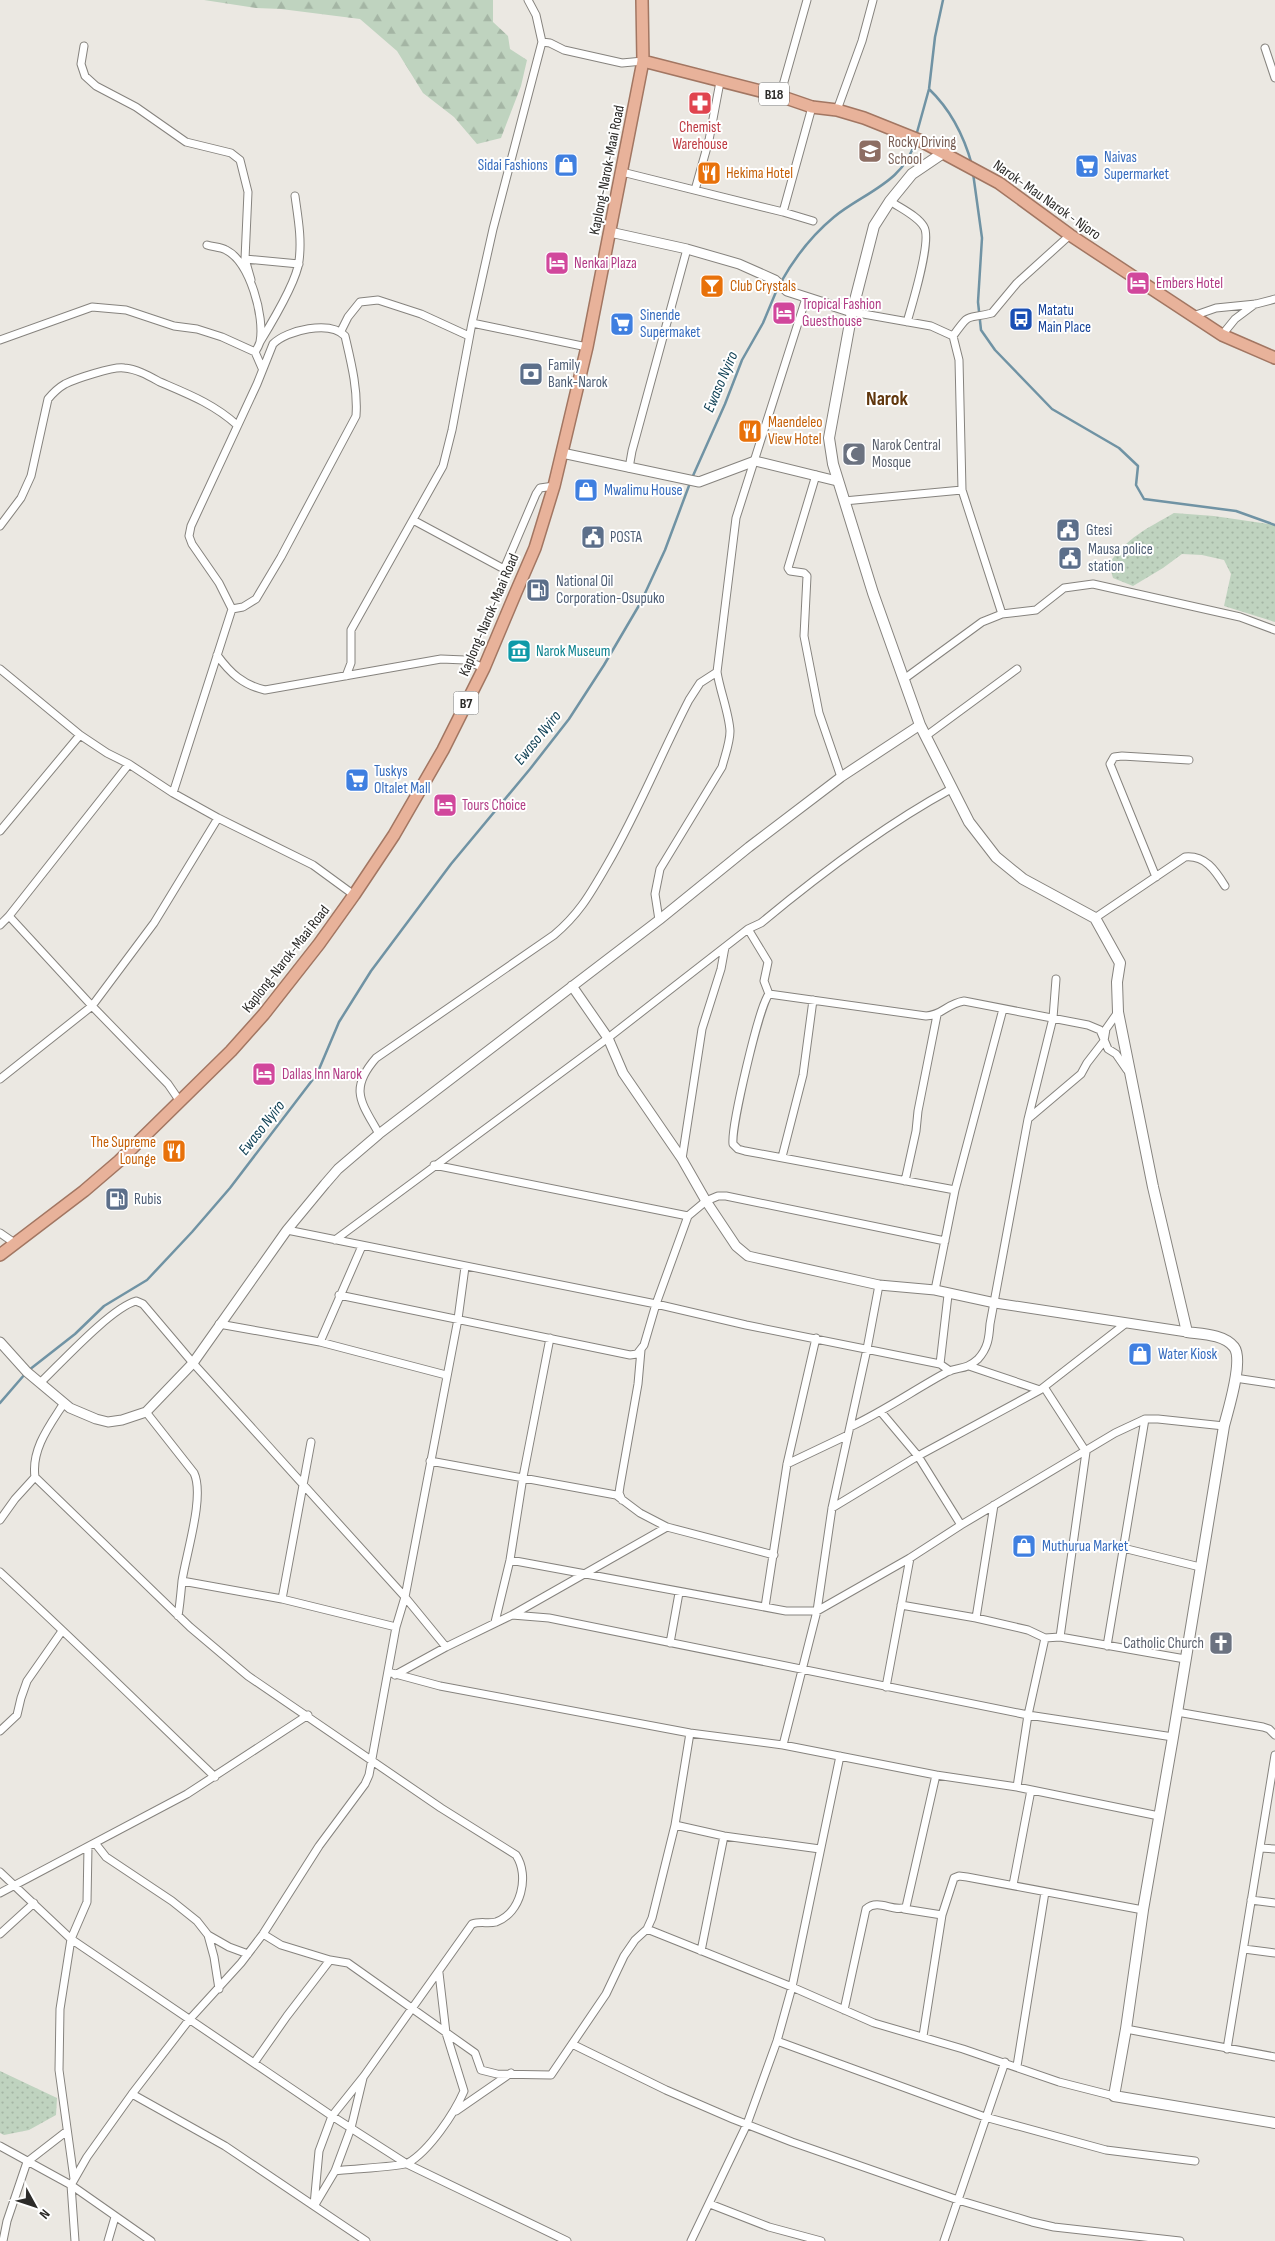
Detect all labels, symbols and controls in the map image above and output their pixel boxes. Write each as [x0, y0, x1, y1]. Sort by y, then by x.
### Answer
road number: B18 [759, 82, 789, 106]
pharmacy icon: Chemist Warehouse [687, 90, 713, 116]
street label: Kaplong-Narok-Maai Road [585, 104, 629, 236]
place label: Chemist Warehouse [672, 118, 728, 154]
place label: Rocky Driving School [888, 133, 956, 169]
school or university icon: Rocky Driving School [857, 138, 883, 164]
place label: Naivas Supermarket [1104, 148, 1169, 184]
shop icon: Sidai Fashions [553, 152, 579, 178]
supermarket icon: Naivas Supermarket [1074, 153, 1100, 179]
place label: Sidai Fashions [478, 156, 548, 175]
street label: Narok- Mau Narok - Njoro [989, 156, 1105, 244]
restaurant icon: Hekima Hotel [696, 160, 722, 186]
place label: Hekima Hotel [726, 164, 793, 183]
hotel icon: Nenkai Plaza [544, 250, 570, 276]
place label: Nenkai Plaza [574, 254, 637, 273]
hotel icon: Embers Hotel [1125, 270, 1151, 296]
bar icon: Club Crystals [699, 273, 725, 299]
place label: Embers Hotel [1156, 274, 1223, 293]
place label: Club Crystals [730, 277, 796, 296]
place label: Tropical Fashion Guesthouse [802, 295, 881, 331]
hotel icon: Tropical Fashion Guesthouse [771, 300, 797, 326]
place label: Matatu Main Place [1038, 301, 1091, 337]
place label: Sinende Supermaket [640, 306, 701, 342]
bus stop icon: Matatu Main Place [1008, 306, 1034, 332]
supermarket icon: Sinende Supermaket [609, 311, 635, 337]
water label: Ewaso Nyiro [700, 348, 742, 415]
place label: Family Bank-Narok [548, 356, 608, 392]
bank icon: Family Bank-Narok [518, 361, 544, 387]
district label: Narok [866, 387, 909, 411]
place label: Maendeleo View Hotel [768, 413, 822, 449]
restaurant icon: Maendeleo View Hotel [737, 418, 763, 444]
place label: Narok Central Mosque [872, 436, 941, 472]
mosque icon: Narok Central Mosque [841, 441, 867, 467]
shop icon: Mwalimu House [573, 477, 599, 503]
place label: Mwalimu House [604, 481, 683, 500]
public building icon: Gtesi [1055, 517, 1081, 543]
place label: Gtesi [1086, 521, 1112, 540]
public building icon: POSTA [580, 524, 606, 550]
place label: POSTA [610, 528, 642, 547]
place label: Mausa police station [1088, 540, 1153, 576]
public building icon: Mausa police station [1057, 545, 1083, 571]
street label: Kaplong-Narok-Maai Road [455, 551, 523, 679]
place label: National Oil Corporation-Osupuko [556, 572, 665, 608]
fuel station icon: National Oil Corporation-Osupuko [525, 577, 551, 603]
museum icon: Narok Museum [506, 638, 532, 664]
place label: Narok Museum [536, 642, 610, 661]
road number: B7 [454, 691, 478, 714]
water label: Ewaso Nyiro [510, 707, 566, 769]
place label: Tuskys Oltalet Mall [374, 762, 430, 798]
supermarket icon: Tuskys Oltalet Mall [344, 767, 370, 793]
hotel icon: Tours Choice [432, 792, 458, 818]
place label: Tours Choice [462, 796, 526, 815]
street label: Kaplong-Narok-Maai Road [238, 901, 334, 1017]
hotel icon: Dallas Inn Narok [251, 1061, 277, 1087]
place label: Dallas Inn Narok [282, 1065, 362, 1084]
water label: Ewaso Nyiro [235, 1097, 290, 1159]
place label: The Supreme Lounge [91, 1133, 156, 1169]
restaurant icon: The Supreme Lounge [161, 1138, 187, 1164]
fuel station icon: Rubis [104, 1186, 130, 1212]
place label: Rubis [134, 1190, 162, 1209]
shop icon: Water Kiosk [1127, 1341, 1153, 1367]
place label: Water Kiosk [1158, 1345, 1218, 1364]
shop icon: Muthurua Market [1011, 1533, 1037, 1559]
place label: Muthurua Market [1042, 1537, 1129, 1556]
church icon: Catholic Church [1208, 1630, 1234, 1656]
place label: Catholic Church [1123, 1634, 1204, 1653]
north arrow [10, 2181, 60, 2231]
text: N [36, 2206, 53, 2222]

